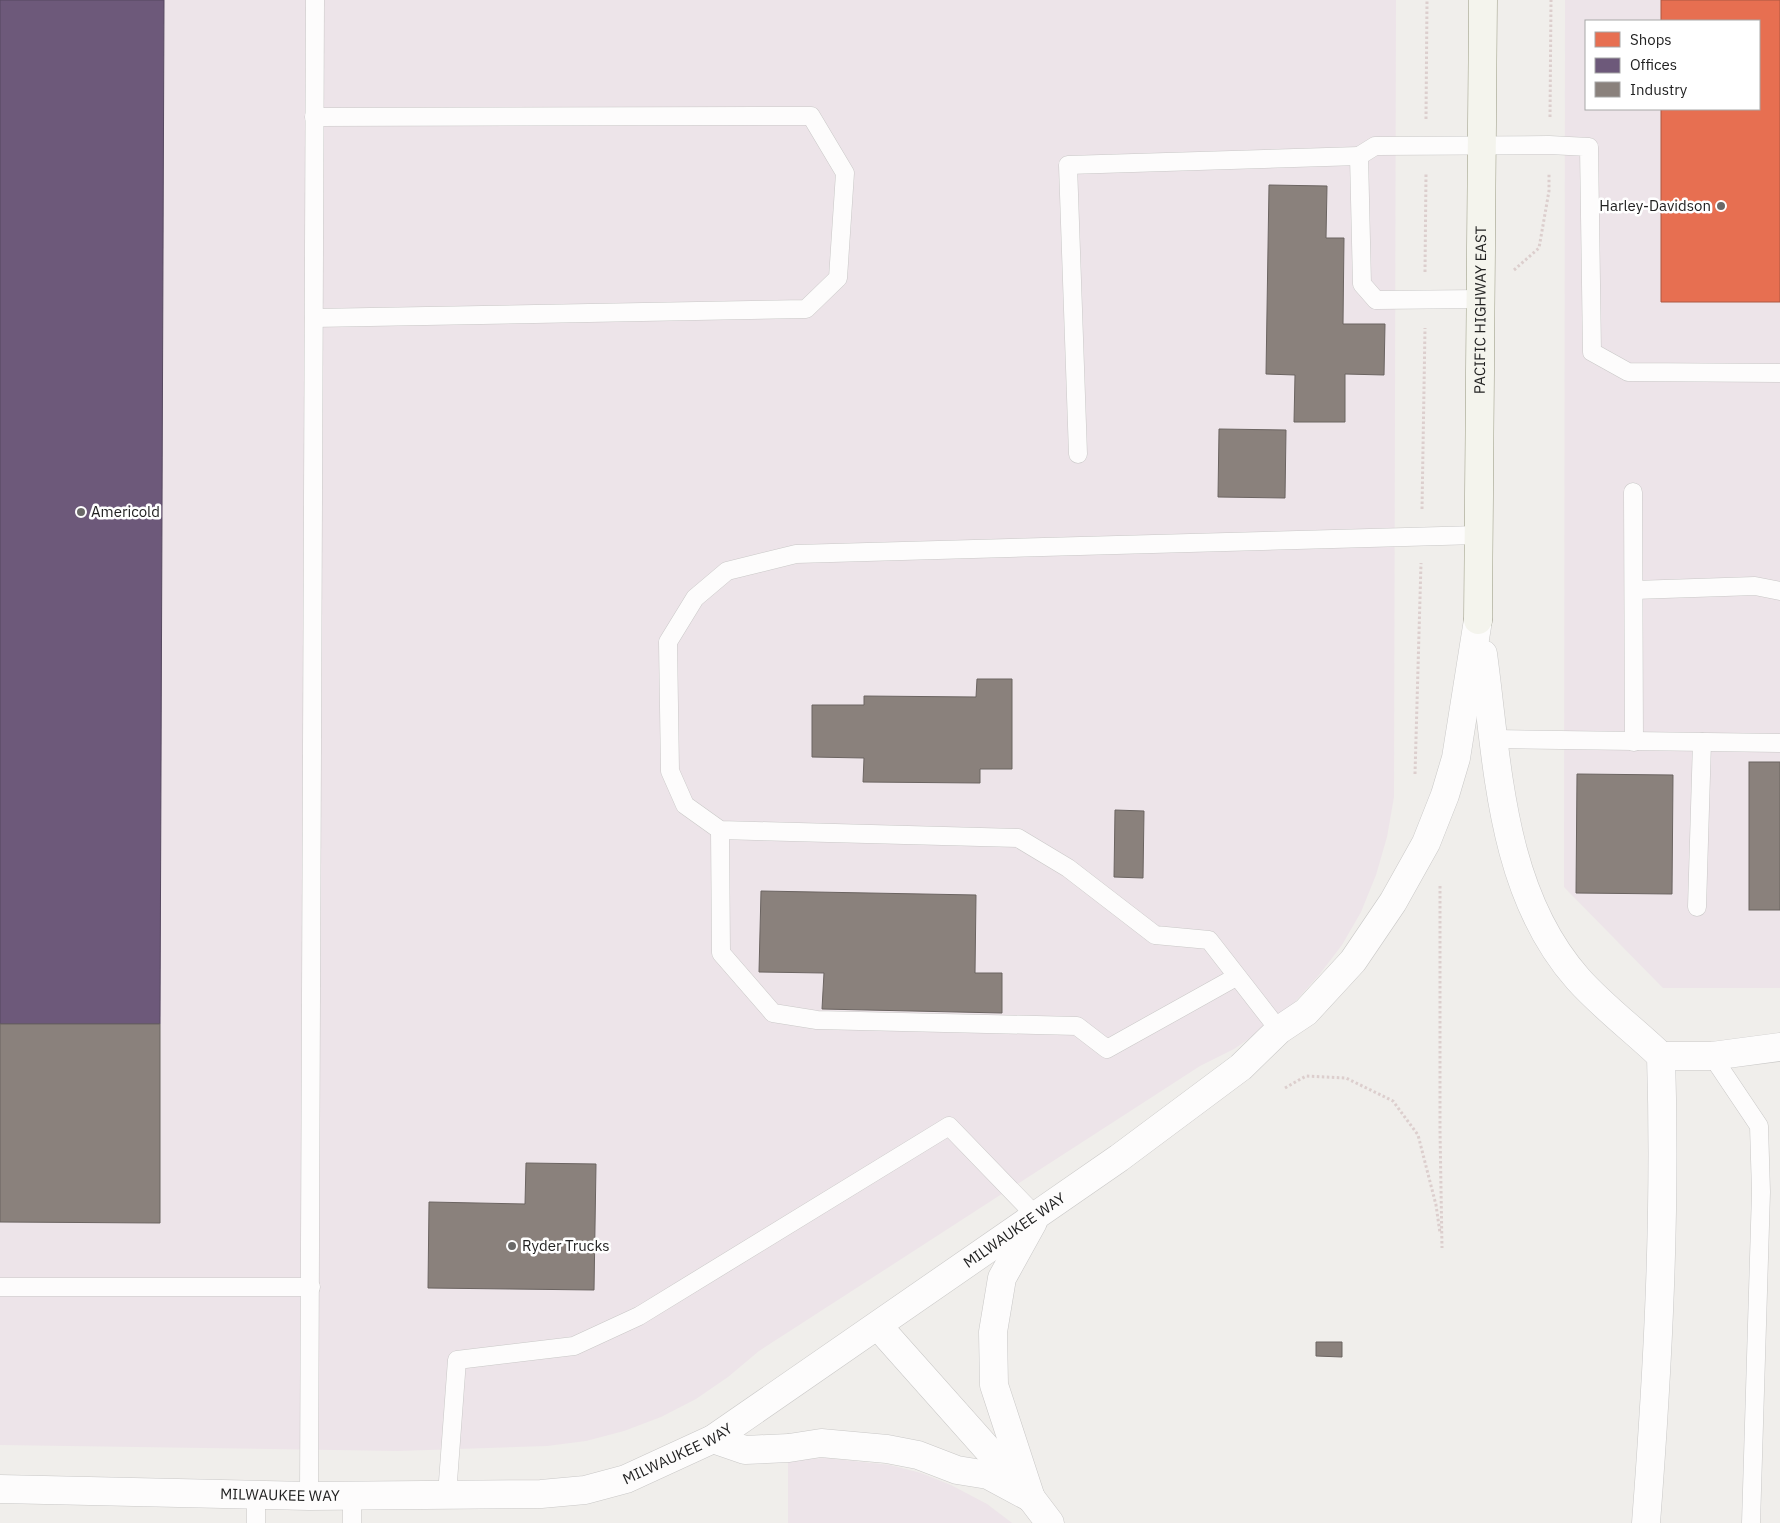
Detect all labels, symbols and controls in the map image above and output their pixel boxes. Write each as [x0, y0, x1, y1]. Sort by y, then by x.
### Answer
legend [1585, 20, 1760, 110]
text: Shops [1630, 30, 1672, 49]
text: Offices [1630, 55, 1677, 74]
text: Industry [1630, 80, 1688, 99]
place label: Harley-Davidson [1599, 196, 1711, 215]
marker: Harley-Davidson [1715, 200, 1727, 212]
street label: PACIFIC HIGHWAY EAST [1470, 225, 1490, 394]
place label: Americold [91, 502, 160, 521]
marker: Americold [75, 506, 87, 518]
street label: MILWAUKEE WAY [959, 1188, 1069, 1272]
place label: Ryder Trucks [522, 1236, 609, 1255]
marker: Ryder Trucks [506, 1240, 518, 1252]
street label: MILWAUKEE WAY [619, 1419, 736, 1488]
street label: MILWAUKEE WAY [220, 1484, 340, 1505]

